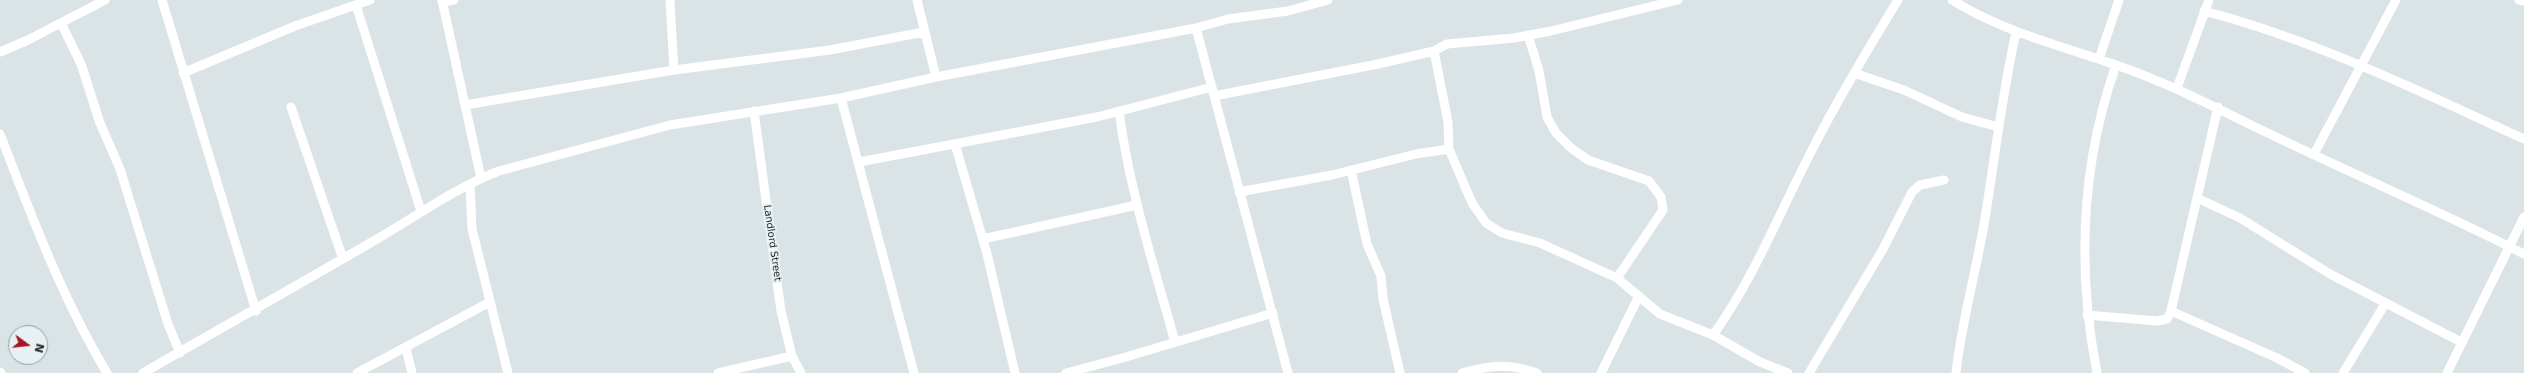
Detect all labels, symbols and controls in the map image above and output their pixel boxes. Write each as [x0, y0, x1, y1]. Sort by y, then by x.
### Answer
street label: Landlord Street [761, 204, 783, 282]
north arrow [8, 325, 48, 365]
text: N [32, 342, 47, 354]

